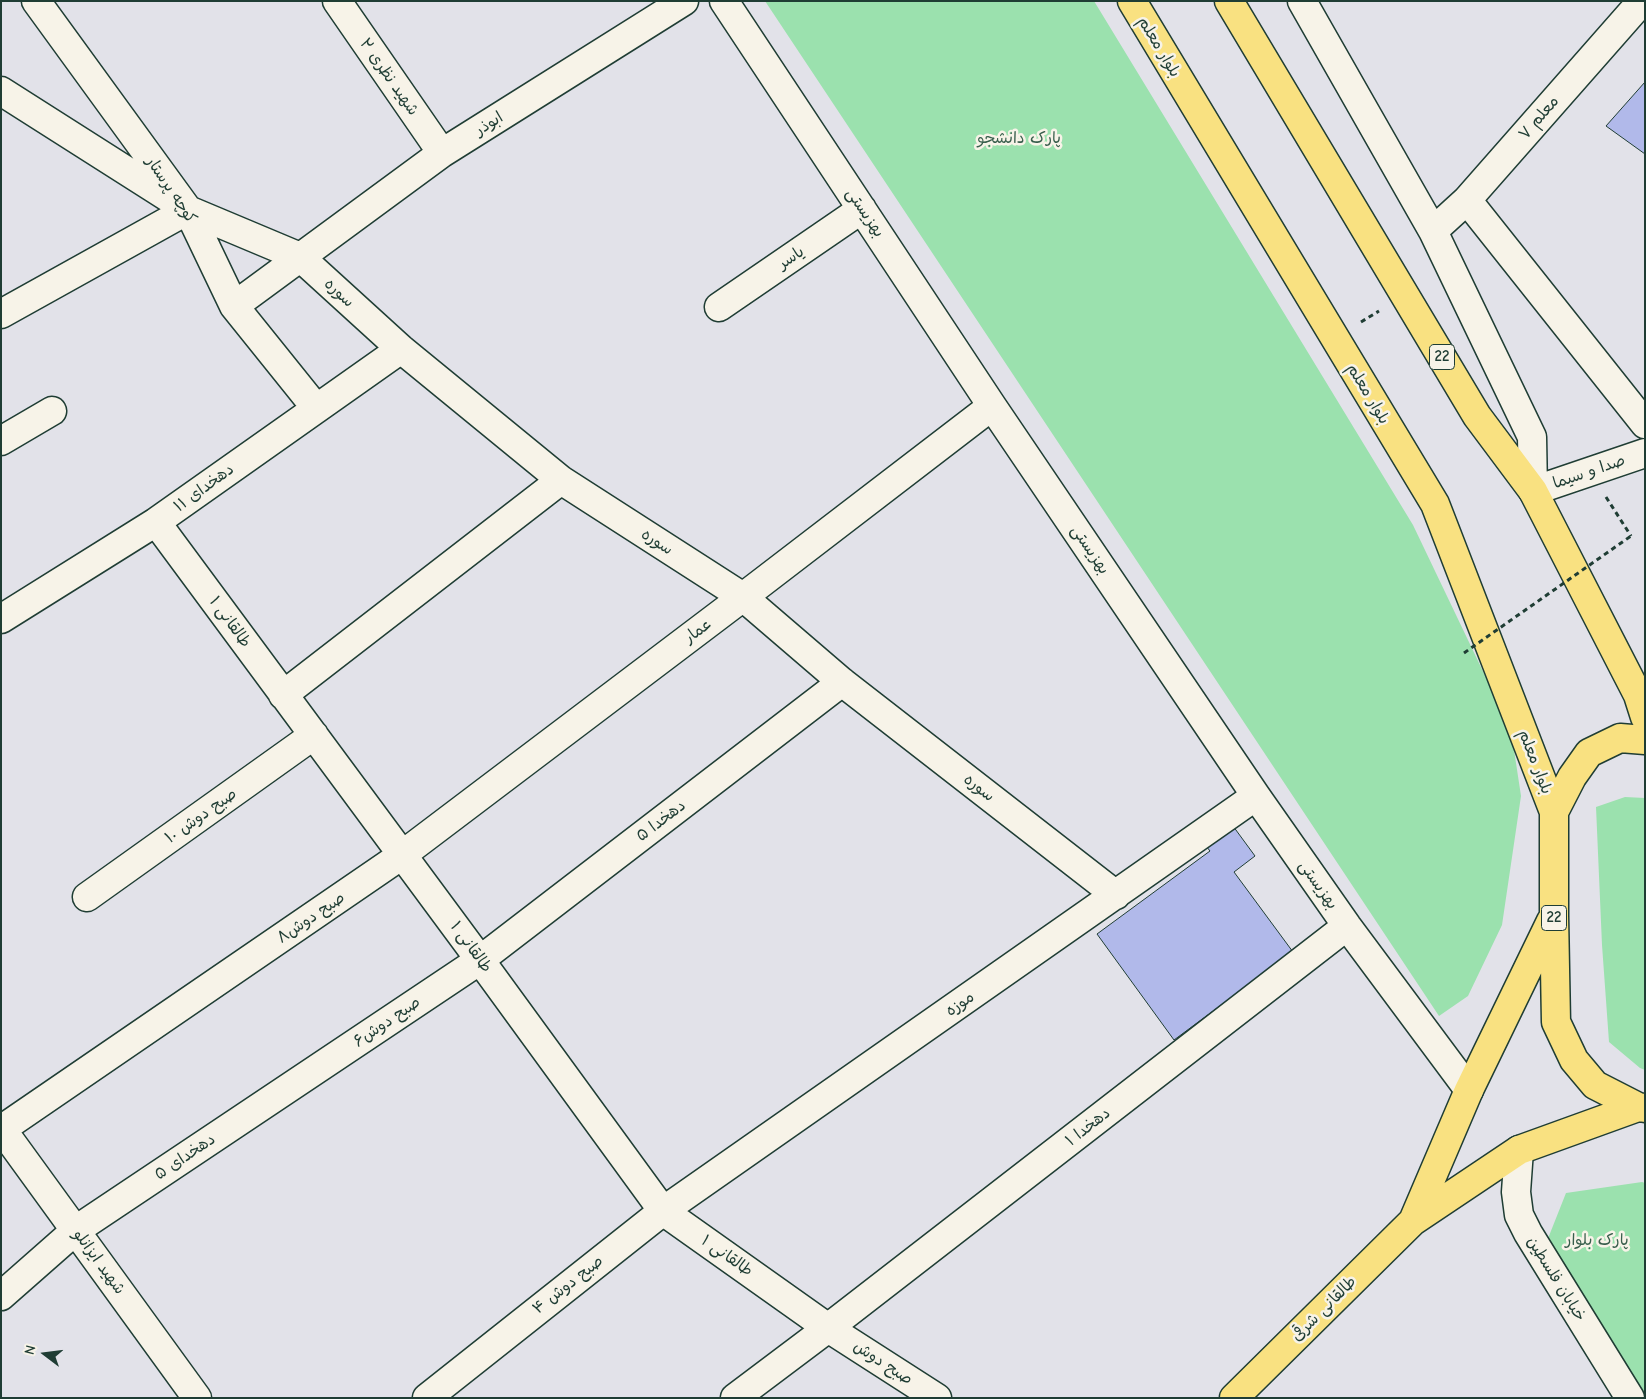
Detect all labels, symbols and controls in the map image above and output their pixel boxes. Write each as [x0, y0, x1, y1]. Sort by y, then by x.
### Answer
street label: بلوار معلم [1133, 13, 1185, 81]
street label: شهید نظری ۲ [355, 35, 423, 119]
street label: معلم ۷ [1515, 92, 1563, 144]
street label: ابوذر [471, 108, 507, 140]
park label: پارک دانشجو [977, 128, 1061, 148]
street label: کوچه پرستار [142, 153, 200, 227]
street label: بهزیستی [842, 185, 888, 241]
street label: یاسر [774, 242, 808, 274]
street label: سوره [320, 274, 358, 312]
road number: 22 [1430, 344, 1454, 370]
street label: بلوار معلم [1342, 360, 1394, 428]
street label: صدا و سیما [1550, 451, 1628, 493]
street label: دهخدای ۱۱ [170, 460, 238, 516]
street label: بهزیستی [1067, 522, 1113, 578]
street label: سوره [637, 525, 677, 559]
street label: طالقانی ۱ [205, 593, 255, 651]
street label: عمار [680, 614, 716, 648]
street label: بلوار معلم [1514, 727, 1556, 797]
street label: سوره [960, 770, 998, 806]
street label: صبح دوش ۱۰ [161, 784, 241, 848]
street label: دهخدا ۵ [632, 796, 690, 846]
street label: بهزیستی [1294, 857, 1342, 913]
street label: صبح دوش۸ [273, 888, 349, 948]
road number: 22 [1542, 906, 1566, 930]
street label: طالقانی ۱ [446, 918, 496, 976]
street label: موزه [942, 987, 978, 1021]
street label: صبح دوش۶ [350, 993, 424, 1051]
street label: دهخدا ۱ [1062, 1104, 1114, 1150]
street label: دهخدای ۵ [151, 1130, 219, 1184]
street label: شهید ایزانلو [69, 1226, 129, 1298]
park label: پارک بلوار [1565, 1230, 1629, 1250]
street label: طالقانی ۱ [697, 1231, 757, 1281]
street label: خیابان فلسطین [1522, 1233, 1590, 1325]
street label: صبح دوش ۴ [529, 1252, 607, 1318]
street label: طالقانی شرقی [1287, 1272, 1361, 1346]
north arrow [20, 1329, 70, 1379]
street label: صبح دوش [850, 1337, 916, 1389]
text: N [21, 1343, 39, 1357]

